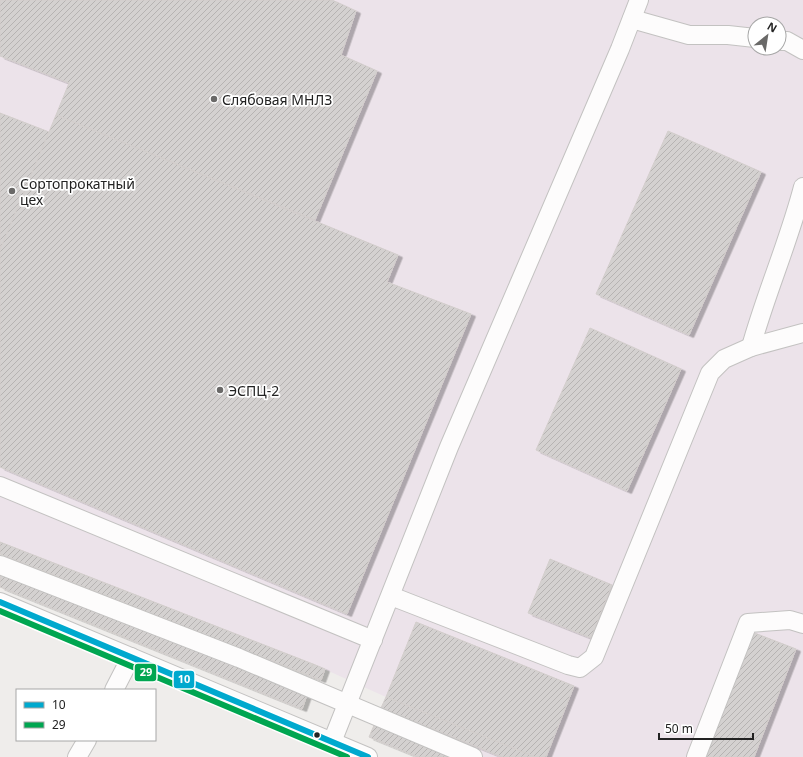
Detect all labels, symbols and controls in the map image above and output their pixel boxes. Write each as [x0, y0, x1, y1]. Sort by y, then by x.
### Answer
north arrow [747, 16, 787, 56]
text: N [765, 18, 780, 36]
place label: Слябовая МНЛЗ [222, 90, 332, 109]
marker: Слябовая МНЛЗ [209, 94, 219, 104]
place label: Сортопрокатный цех [20, 174, 135, 209]
marker: Сортопрокатный цех [7, 186, 17, 196]
place label: ЭСПЦ-2 [228, 381, 279, 400]
marker: ЭСПЦ-2 [215, 385, 225, 395]
line badge: 29 [134, 663, 157, 682]
text: 29 [140, 664, 152, 679]
line badge: 10 [173, 670, 195, 689]
text: 10 [178, 671, 190, 686]
legend [16, 689, 156, 741]
text: 10 [52, 696, 66, 713]
scale bar [659, 715, 753, 741]
text: 29 [52, 716, 66, 733]
text: 50 m [665, 720, 693, 737]
unlabelled marker [312, 730, 322, 740]

